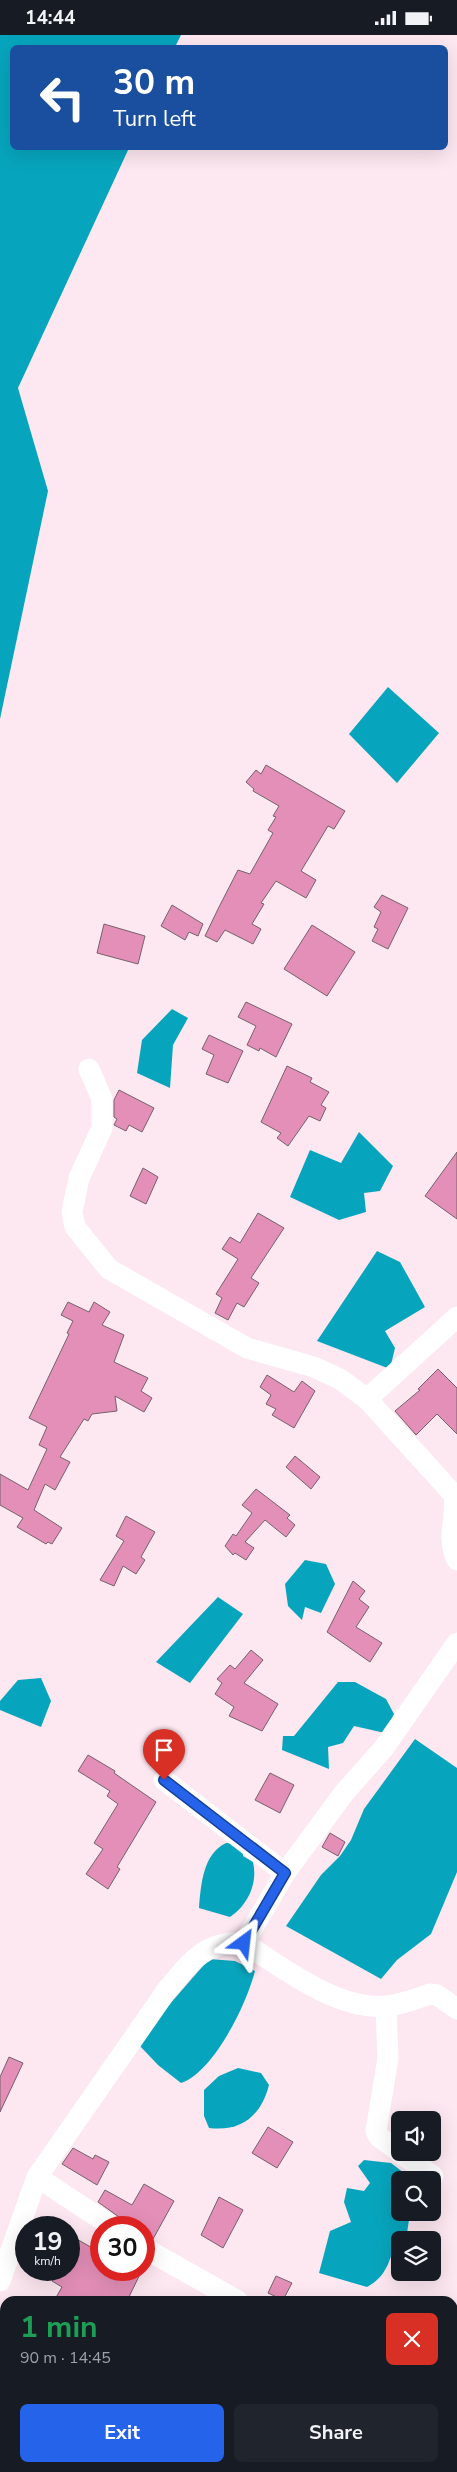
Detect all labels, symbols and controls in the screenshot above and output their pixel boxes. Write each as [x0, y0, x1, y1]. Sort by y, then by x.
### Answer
text: 14:44 [25, 5, 75, 31]
text: 30 m [113, 59, 195, 106]
icon: left [30, 65, 95, 130]
text: Turn left [113, 104, 196, 134]
pin [143, 1729, 185, 1780]
icon: arrive [150, 1736, 178, 1764]
position arrow [217, 1916, 269, 1968]
map controls [391, 2111, 441, 2281]
button: sound [391, 2111, 441, 2161]
button: search [391, 2171, 441, 2221]
speed limit sign: 30 [90, 2216, 155, 2281]
text: 19 [32, 2225, 63, 2259]
button: layers [391, 2231, 441, 2281]
text: km/h [34, 2253, 61, 2269]
text: 1 min [20, 2307, 98, 2348]
button: close [386, 2313, 438, 2365]
text: 90 m · 14:45 [20, 2347, 111, 2369]
button: Exit [20, 2404, 224, 2462]
button: Share [234, 2404, 438, 2462]

